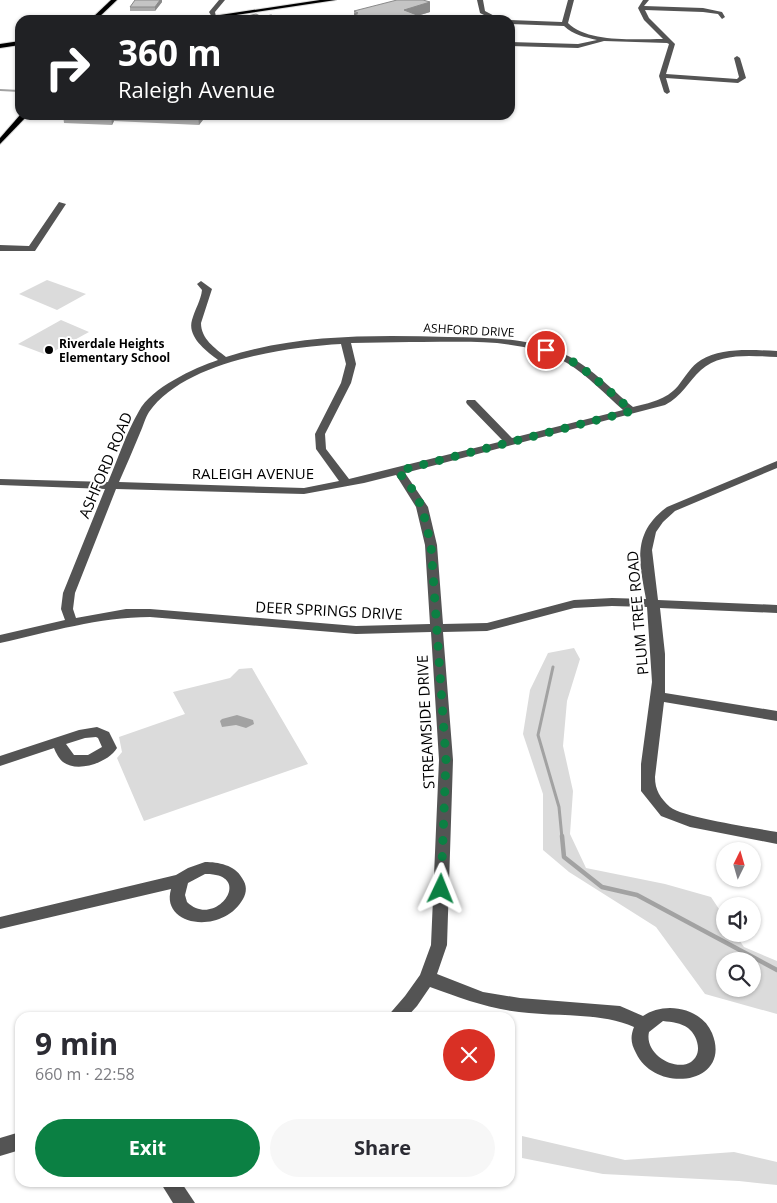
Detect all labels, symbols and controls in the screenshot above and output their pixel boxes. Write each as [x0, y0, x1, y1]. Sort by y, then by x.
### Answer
text: 360 m [118, 29, 222, 76]
icon: right [35, 35, 100, 100]
text: Raleigh Avenue [118, 74, 275, 104]
street label: ASHFORD DRIVE [423, 319, 515, 341]
pin [525, 329, 567, 371]
place label: Riverdale Heights Elementary School [59, 335, 170, 366]
icon: arrive [532, 336, 560, 364]
marker: Riverdale Heights Elementary School [43, 344, 55, 356]
street label: ASHFORD ROAD [74, 409, 136, 521]
street label: RALEIGH AVENUE [192, 463, 314, 483]
street label: PLUM TREE ROAD [622, 550, 652, 676]
street label: DEER SPRINGS DRIVE [255, 596, 403, 624]
street label: STREAMSIDE DRIVE [412, 654, 438, 790]
north arrow [716, 842, 761, 888]
map controls [716, 842, 761, 997]
position arrow [414, 862, 466, 914]
button: sound [716, 897, 761, 942]
button: search [716, 952, 761, 997]
text: 9 min [35, 1023, 118, 1064]
button: close [443, 1029, 495, 1081]
text: 660 m · 22:58 [35, 1063, 135, 1085]
button: Exit [35, 1119, 260, 1177]
button: Share [270, 1119, 495, 1177]

